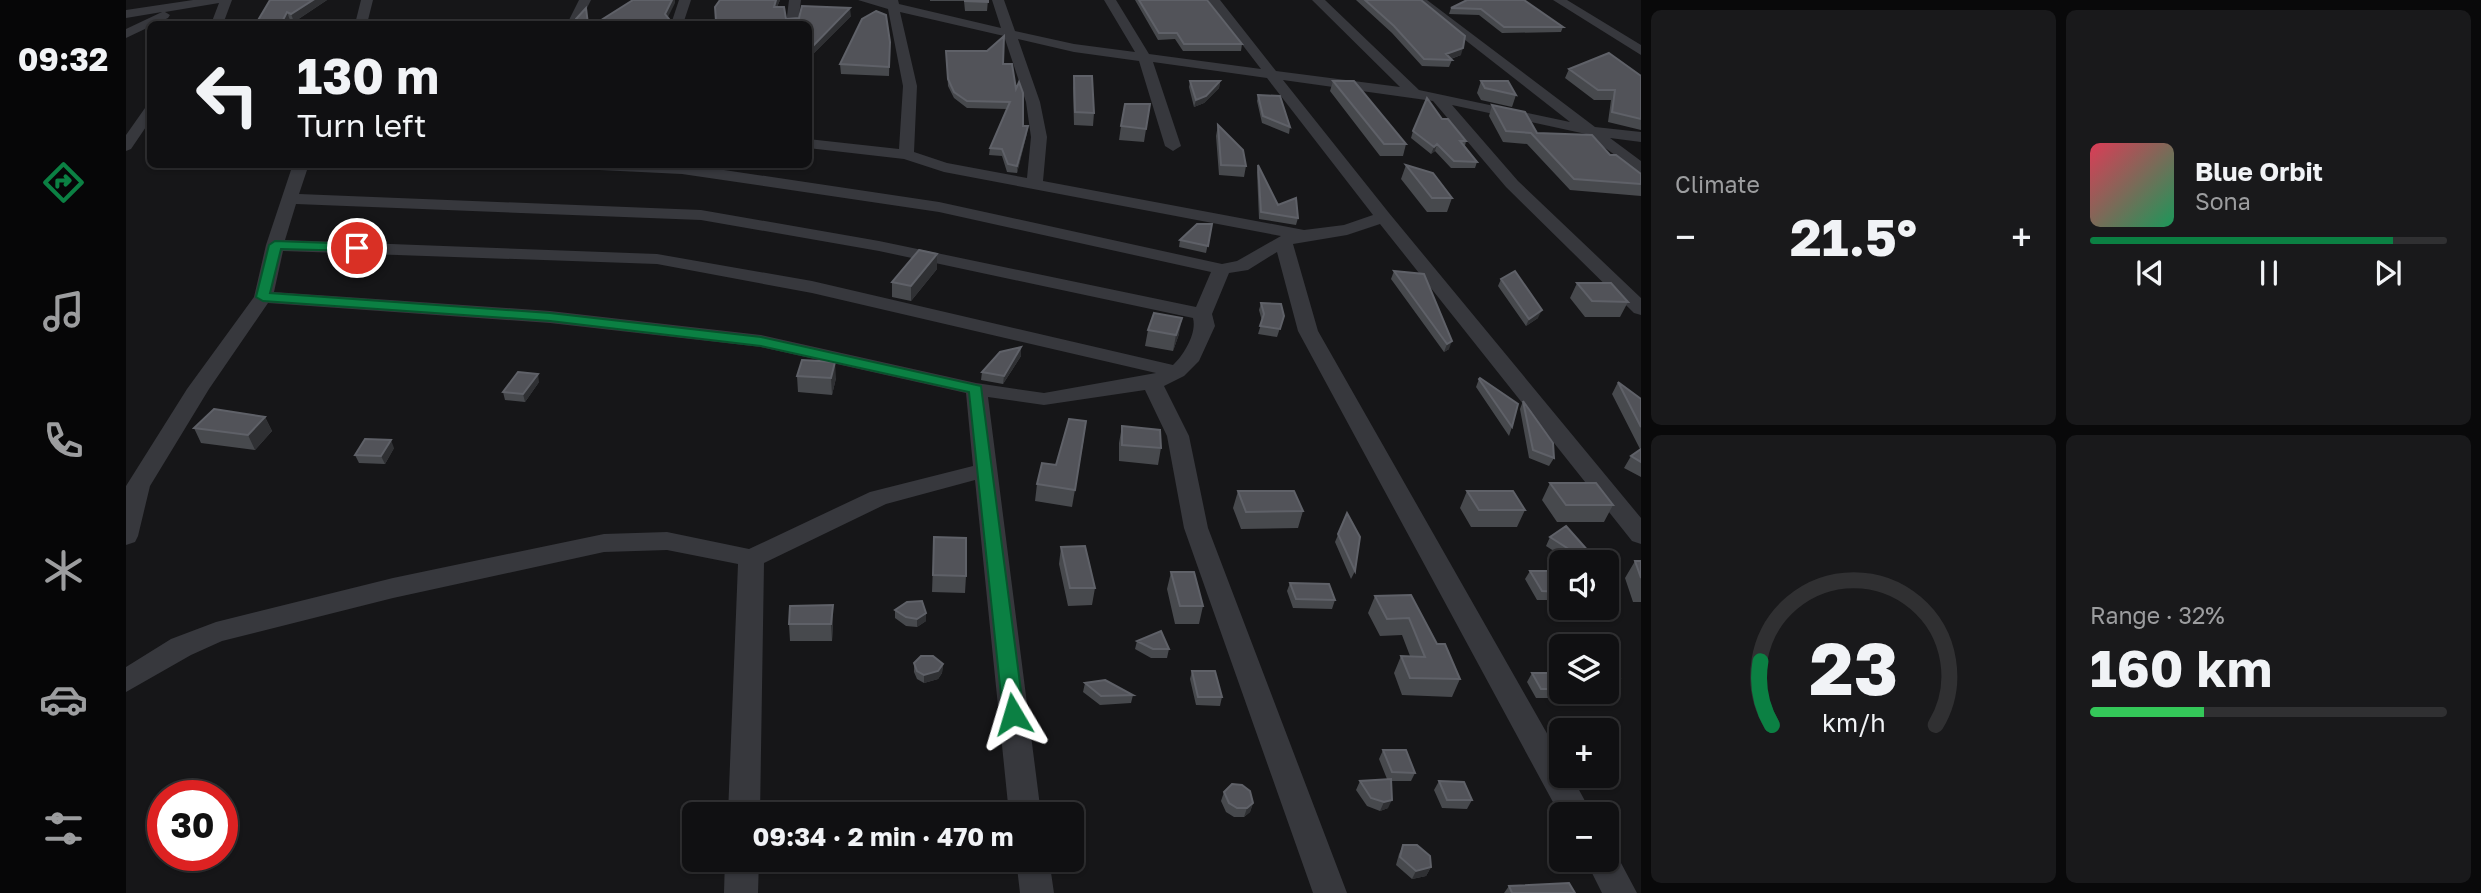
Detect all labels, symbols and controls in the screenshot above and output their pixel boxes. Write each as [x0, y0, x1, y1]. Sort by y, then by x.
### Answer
text: 09:32 [18, 40, 108, 78]
text: 130 m [297, 46, 439, 105]
icon: left [182, 49, 273, 140]
text: Turn left [297, 106, 426, 144]
text: Blue Orbit [2195, 156, 2323, 187]
icon: directions [39, 158, 88, 207]
text: Climate [1675, 170, 1760, 198]
text: Sona [2195, 187, 2251, 215]
text: 21.5° [1790, 205, 1917, 267]
text: − [1675, 214, 1696, 259]
text: + [2011, 214, 2032, 259]
pin [327, 218, 387, 278]
icon: arrive [338, 229, 376, 267]
icon: previous [2131, 254, 2169, 292]
icon: pause [2250, 254, 2288, 292]
icon: next [2369, 254, 2407, 292]
icon: music [39, 287, 88, 336]
icon: phone [39, 416, 88, 465]
icon: climate [39, 546, 88, 595]
map controls [1549, 550, 1619, 872]
button: sound [1549, 550, 1619, 620]
text: Range · 32% [2090, 601, 2225, 629]
text: 23 [1809, 624, 1898, 711]
button: layers [1549, 634, 1619, 704]
text: 160 km [2090, 636, 2272, 698]
icon: car [39, 675, 88, 724]
position arrow [976, 677, 1050, 751]
text: km/h [1822, 707, 1885, 738]
button: + [1549, 718, 1619, 788]
speed limit sign: 30 [147, 780, 238, 871]
button: − [1549, 802, 1619, 872]
icon: filters [39, 804, 88, 853]
text: 09:34 · 2 min · 470 m [752, 821, 1014, 852]

